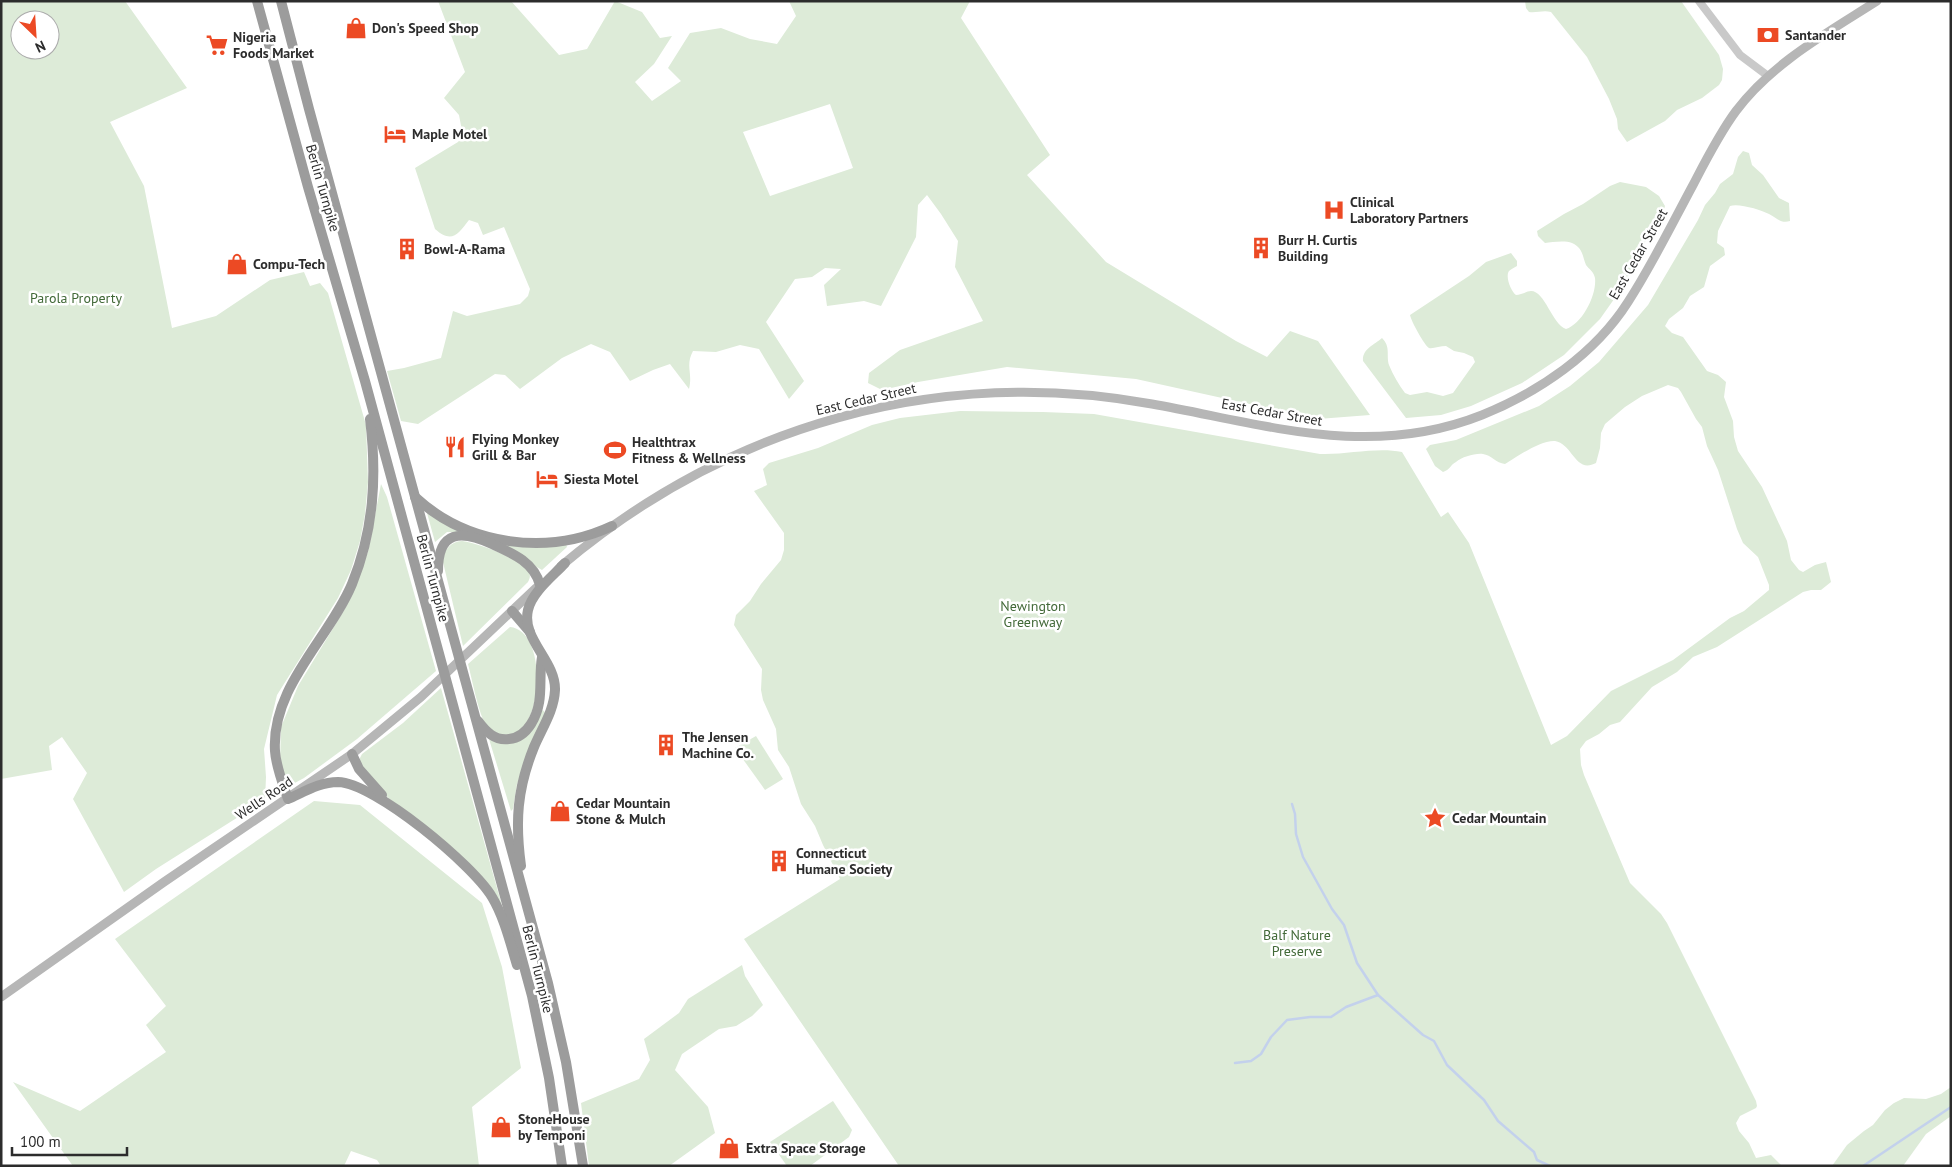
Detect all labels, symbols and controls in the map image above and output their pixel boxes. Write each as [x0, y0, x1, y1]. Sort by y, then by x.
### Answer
north arrow [10, 10, 60, 60]
shop icon: Don's Speed Shop [343, 15, 369, 41]
place label: Don's Speed Shop [372, 19, 479, 37]
bank icon: Santander [1755, 22, 1781, 48]
place label: Santander [1785, 26, 1846, 44]
place label: Nigeria Foods Market [233, 28, 314, 62]
supermarket icon: Nigeria Foods Market [204, 32, 230, 58]
text: N [33, 37, 48, 57]
hotel icon: Maple Motel [382, 121, 408, 147]
place label: Maple Motel [412, 125, 488, 143]
street label: Berlin Turnpike [302, 142, 344, 234]
place label: Clinical Laboratory Partners [1350, 193, 1468, 227]
hospital icon: Clinical Laboratory Partners [1321, 197, 1347, 223]
street label: East Cedar Street [1605, 205, 1671, 303]
place label: Burr H. Curtis Building [1278, 231, 1357, 265]
building icon: Burr H. Curtis Building [1248, 235, 1274, 261]
building icon: Bowl-A-Rama [394, 236, 420, 262]
place label: Bowl-A-Rama [424, 240, 505, 258]
shop icon: Compu-Tech [224, 251, 250, 277]
place label: Compu-Tech [253, 255, 325, 273]
park label: Parola Property [30, 289, 122, 307]
street label: East Cedar Street [814, 379, 918, 419]
street label: East Cedar Street [1220, 394, 1324, 430]
place label: Flying Monkey Grill & Bar [472, 430, 559, 464]
place label: Healthtrax Fitness & Wellness [632, 433, 746, 467]
restaurant icon: Flying Monkey Grill & Bar [442, 434, 468, 460]
sports icon: Healthtrax Fitness & Wellness [602, 437, 628, 463]
hotel icon: Siesta Motel [534, 466, 560, 492]
place label: Siesta Motel [564, 470, 639, 488]
street label: Berlin Turnpike [413, 532, 453, 624]
park label: Newington Greenway [1000, 597, 1066, 631]
place label: The Jensen Machine Co. [682, 728, 754, 762]
building icon: The Jensen Machine Co. [653, 732, 679, 758]
street label: Wells Road [232, 772, 296, 824]
place label: Cedar Mountain Stone & Mulch [576, 794, 671, 828]
shop icon: Cedar Mountain Stone & Mulch [547, 798, 573, 824]
place icon: Cedar Mountain [1422, 805, 1448, 831]
place label: Cedar Mountain [1452, 809, 1547, 827]
place label: Connecticut Humane Society [796, 844, 893, 878]
building icon: Connecticut Humane Society [766, 848, 792, 874]
street label: Berlin Turnpike [518, 923, 558, 1015]
park label: Balf Nature Preserve [1263, 926, 1331, 960]
place label: StoneHouse by Temponi [518, 1110, 590, 1144]
shop icon: StoneHouse by Temponi [488, 1114, 514, 1140]
scale bar [12, 1124, 128, 1156]
text: 100 m [20, 1132, 61, 1151]
shop icon: Extra Space Storage [716, 1135, 742, 1161]
place label: Extra Space Storage [746, 1139, 866, 1157]

